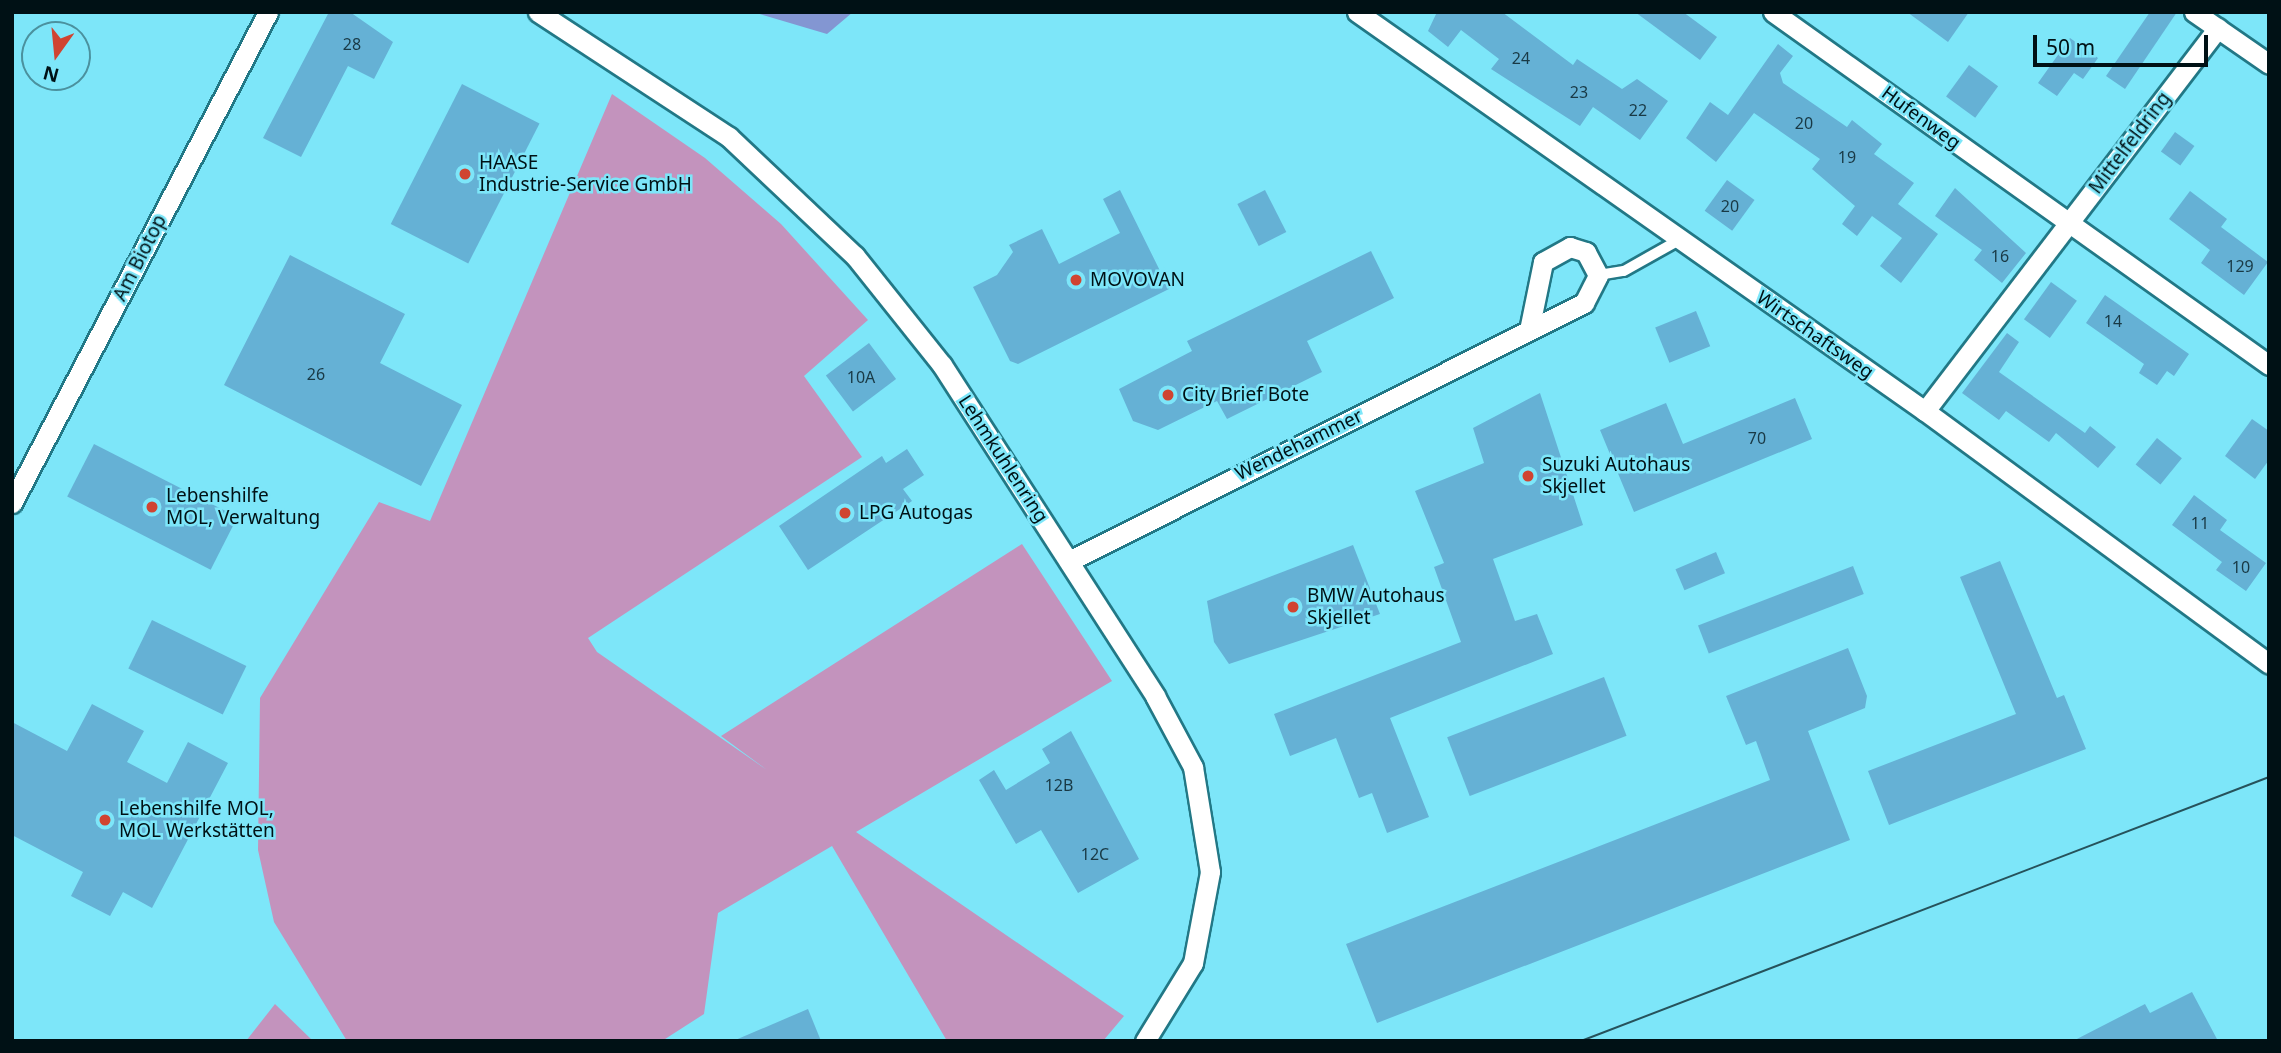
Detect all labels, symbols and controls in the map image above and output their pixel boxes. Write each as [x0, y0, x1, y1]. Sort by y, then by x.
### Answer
north arrow [21, 21, 91, 91]
scale bar [2036, 21, 2211, 65]
text: 50 m [2046, 33, 2095, 61]
house number: 28 [343, 34, 361, 54]
house number: 24 [1512, 48, 1530, 68]
text: N [40, 60, 62, 89]
house number: 23 [1570, 82, 1588, 102]
street label: Hufenweg [1877, 82, 1965, 154]
street label: Mittelfeldring [2084, 88, 2176, 198]
house number: 22 [1629, 100, 1647, 120]
house number: 20 [1795, 113, 1813, 133]
house number: 19 [1838, 147, 1856, 167]
place label: HAASE Industrie-Service GmbH [479, 152, 692, 196]
marker: HAASE Industrie-Service GmbH [457, 166, 473, 182]
house number: 20 [1721, 196, 1739, 216]
street label: Am Biotop [109, 211, 171, 305]
house number: 16 [1991, 246, 2009, 266]
house number: 129 [2226, 256, 2254, 276]
place label: MOVOVAN [1090, 269, 1185, 291]
marker: MOVOVAN [1068, 272, 1084, 288]
street label: Wirtschaftsweg [1752, 286, 1878, 384]
house number: 14 [2104, 311, 2122, 331]
house number: 26 [307, 364, 325, 384]
house number: 10A [847, 367, 875, 387]
place label: City Brief Bote [1182, 384, 1309, 406]
marker: City Brief Bote [1160, 387, 1176, 403]
street label: Lehmkuhlenring [953, 391, 1053, 527]
street label: Wendehammer [1232, 404, 1366, 486]
house number: 70 [1748, 428, 1766, 448]
place label: Suzuki Autohaus Skjellet [1542, 454, 1690, 498]
marker: Suzuki Autohaus Skjellet [1520, 468, 1536, 484]
place label: Lebenshilfe MOL, Verwaltung [166, 485, 320, 529]
marker: Lebenshilfe MOL, Verwaltung [144, 499, 160, 515]
place label: LPG Autogas [859, 502, 973, 524]
marker: LPG Autogas [837, 505, 853, 521]
house number: 11 [2191, 513, 2209, 533]
house number: 10 [2232, 557, 2250, 577]
place label: BMW Autohaus Skjellet [1307, 585, 1445, 629]
marker: BMW Autohaus Skjellet [1285, 599, 1301, 615]
house number: 12B [1045, 775, 1073, 795]
place label: Lebenshilfe MOL, MOL Werkstätten [119, 798, 275, 842]
marker: Lebenshilfe MOL, MOL Werkstätten [97, 812, 113, 828]
house number: 12C [1081, 844, 1109, 864]

